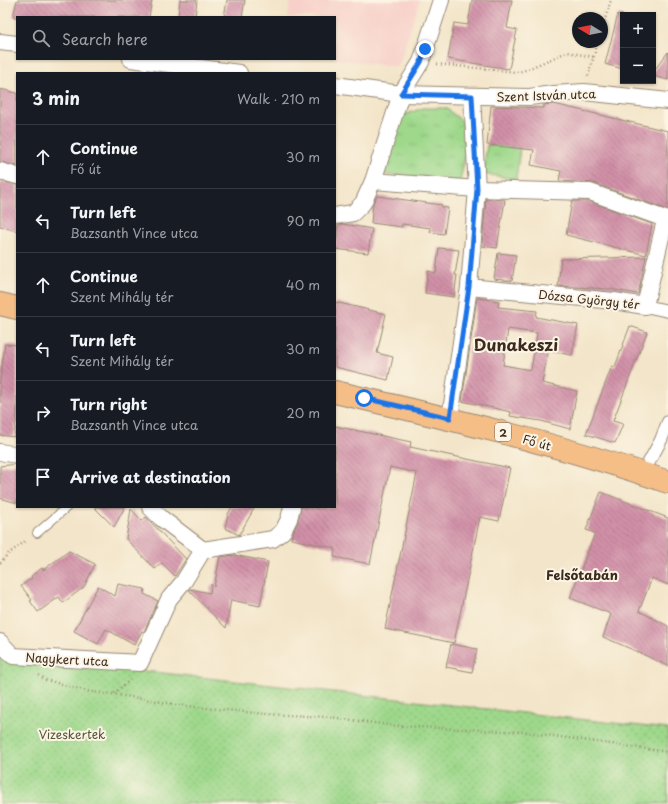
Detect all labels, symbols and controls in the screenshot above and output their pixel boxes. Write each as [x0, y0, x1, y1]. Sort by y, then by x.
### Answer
north arrow [572, 12, 608, 48]
map controls [620, 12, 656, 84]
button: + [620, 12, 656, 48]
search box [16, 16, 336, 60]
icon: search [30, 27, 52, 49]
text: Search here [62, 27, 148, 50]
route end [416, 40, 434, 58]
button: − [620, 48, 656, 84]
street label: Szent István utca [496, 84, 597, 106]
text: 3 min [32, 85, 80, 111]
text: Walk · 210 m [237, 89, 320, 108]
text: Continue [70, 136, 138, 159]
icon: ahead [32, 146, 54, 168]
text: 30 m [286, 147, 320, 166]
text: Fő út [70, 159, 101, 178]
text: Turn left [70, 200, 136, 223]
icon: left [32, 210, 54, 232]
text: 90 m [287, 211, 320, 230]
text: Bazsanth Vince utca [70, 223, 198, 242]
text: Continue [70, 264, 138, 287]
icon: ahead [32, 274, 54, 296]
text: 40 m [286, 275, 320, 294]
street label: Dózsa György tér [537, 285, 641, 313]
text: Szent Mihály tér [70, 287, 174, 306]
text: Turn left [70, 328, 136, 351]
district label: Dunakeszi [474, 332, 558, 356]
icon: left [32, 338, 54, 360]
text: 30 m [286, 339, 320, 358]
text: Szent Mihály tér [70, 351, 174, 370]
route start [355, 389, 373, 407]
text: Turn right [70, 392, 147, 415]
icon: right [32, 402, 54, 424]
text: 20 m [286, 403, 320, 422]
text: Bazsanth Vince utca [70, 415, 198, 434]
road number: 2 [495, 423, 511, 441]
street label: Fő út [521, 429, 553, 455]
text: Arrive at destination [70, 465, 231, 488]
icon: arrive [32, 466, 54, 488]
district label: Felsőtabán [546, 565, 618, 584]
street label: Nagykert utca [25, 648, 109, 670]
park label: Vizeskertek [39, 725, 105, 743]

